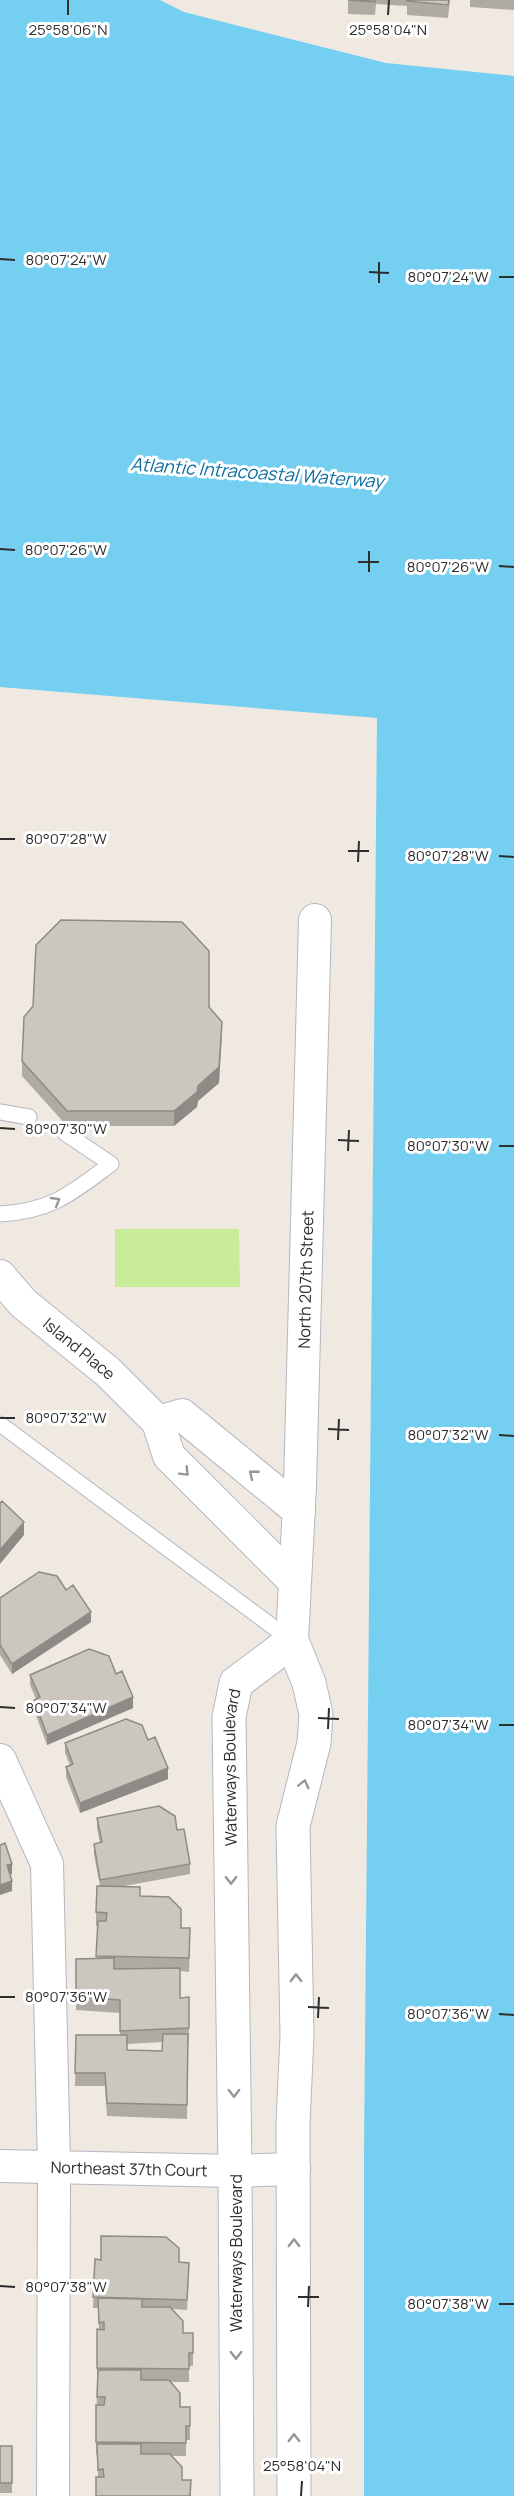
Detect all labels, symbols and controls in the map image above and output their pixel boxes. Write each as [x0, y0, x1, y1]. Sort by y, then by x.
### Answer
text: 25°58'06"N [28, 19, 108, 40]
text: 25°58'04"N [349, 19, 427, 40]
text: 80°07'24"W [25, 249, 107, 270]
text: 80°07'24"W [407, 266, 489, 287]
water label: Atlantic Intracoastal Waterway [130, 451, 387, 493]
text: 80°07'26"W [25, 539, 107, 560]
text: 80°07'26"W [407, 556, 489, 577]
text: 80°07'28"W [25, 828, 107, 849]
text: 80°07'28"W [407, 845, 489, 866]
text: 80°07'30"W [25, 1118, 107, 1139]
text: 80°07'30"W [407, 1135, 489, 1156]
one-way arrow [50, 1197, 60, 1208]
street label: North 207th Street [293, 1210, 318, 1349]
street label: Island Place [39, 1313, 120, 1384]
text: 80°07'32"W [25, 1407, 107, 1428]
text: 80°07'32"W [407, 1424, 489, 1445]
one-way arrow [177, 1465, 188, 1476]
one-way arrow [249, 1470, 260, 1481]
street label: Waterways Boulevard [218, 1686, 246, 1846]
text: 80°07'34"W [25, 1697, 107, 1718]
text: 80°07'34"W [407, 1714, 489, 1735]
one-way arrow [296, 1779, 309, 1789]
one-way arrow [225, 1876, 237, 1885]
one-way arrow [290, 1973, 302, 1982]
text: 80°07'36"W [25, 1986, 107, 2007]
text: 80°07'36"W [407, 2003, 489, 2024]
one-way arrow [228, 2088, 240, 2097]
street label: Northeast 37th Court [50, 2156, 208, 2181]
street label: Waterways Boulevard [225, 2174, 247, 2332]
one-way arrow [288, 2238, 300, 2247]
text: 80°07'38"W [25, 2276, 107, 2297]
text: 80°07'38"W [407, 2293, 489, 2314]
one-way arrow [230, 2351, 242, 2360]
one-way arrow [288, 2433, 300, 2442]
text: 25°58'04"N [263, 2455, 341, 2476]

